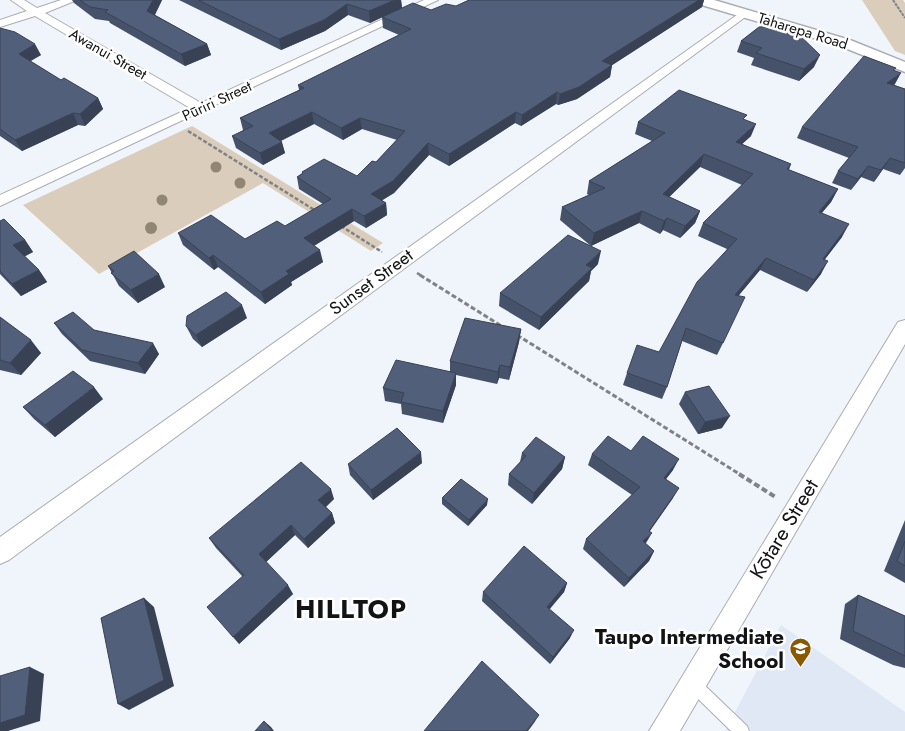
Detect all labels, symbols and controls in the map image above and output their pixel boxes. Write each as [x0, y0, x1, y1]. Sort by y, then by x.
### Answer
street label: Taharepa Road [755, 7, 851, 55]
street label: Awanui Street [65, 23, 151, 85]
street label: Pūriri Street [179, 75, 256, 127]
street label: Sunset Street [324, 242, 419, 321]
street label: Kōtare Street [742, 473, 826, 585]
district label: HILLTOP [295, 590, 407, 628]
place label: Taupo Intermediate School [595, 622, 784, 676]
school or university icon: Taupo Intermediate School [788, 637, 812, 668]

